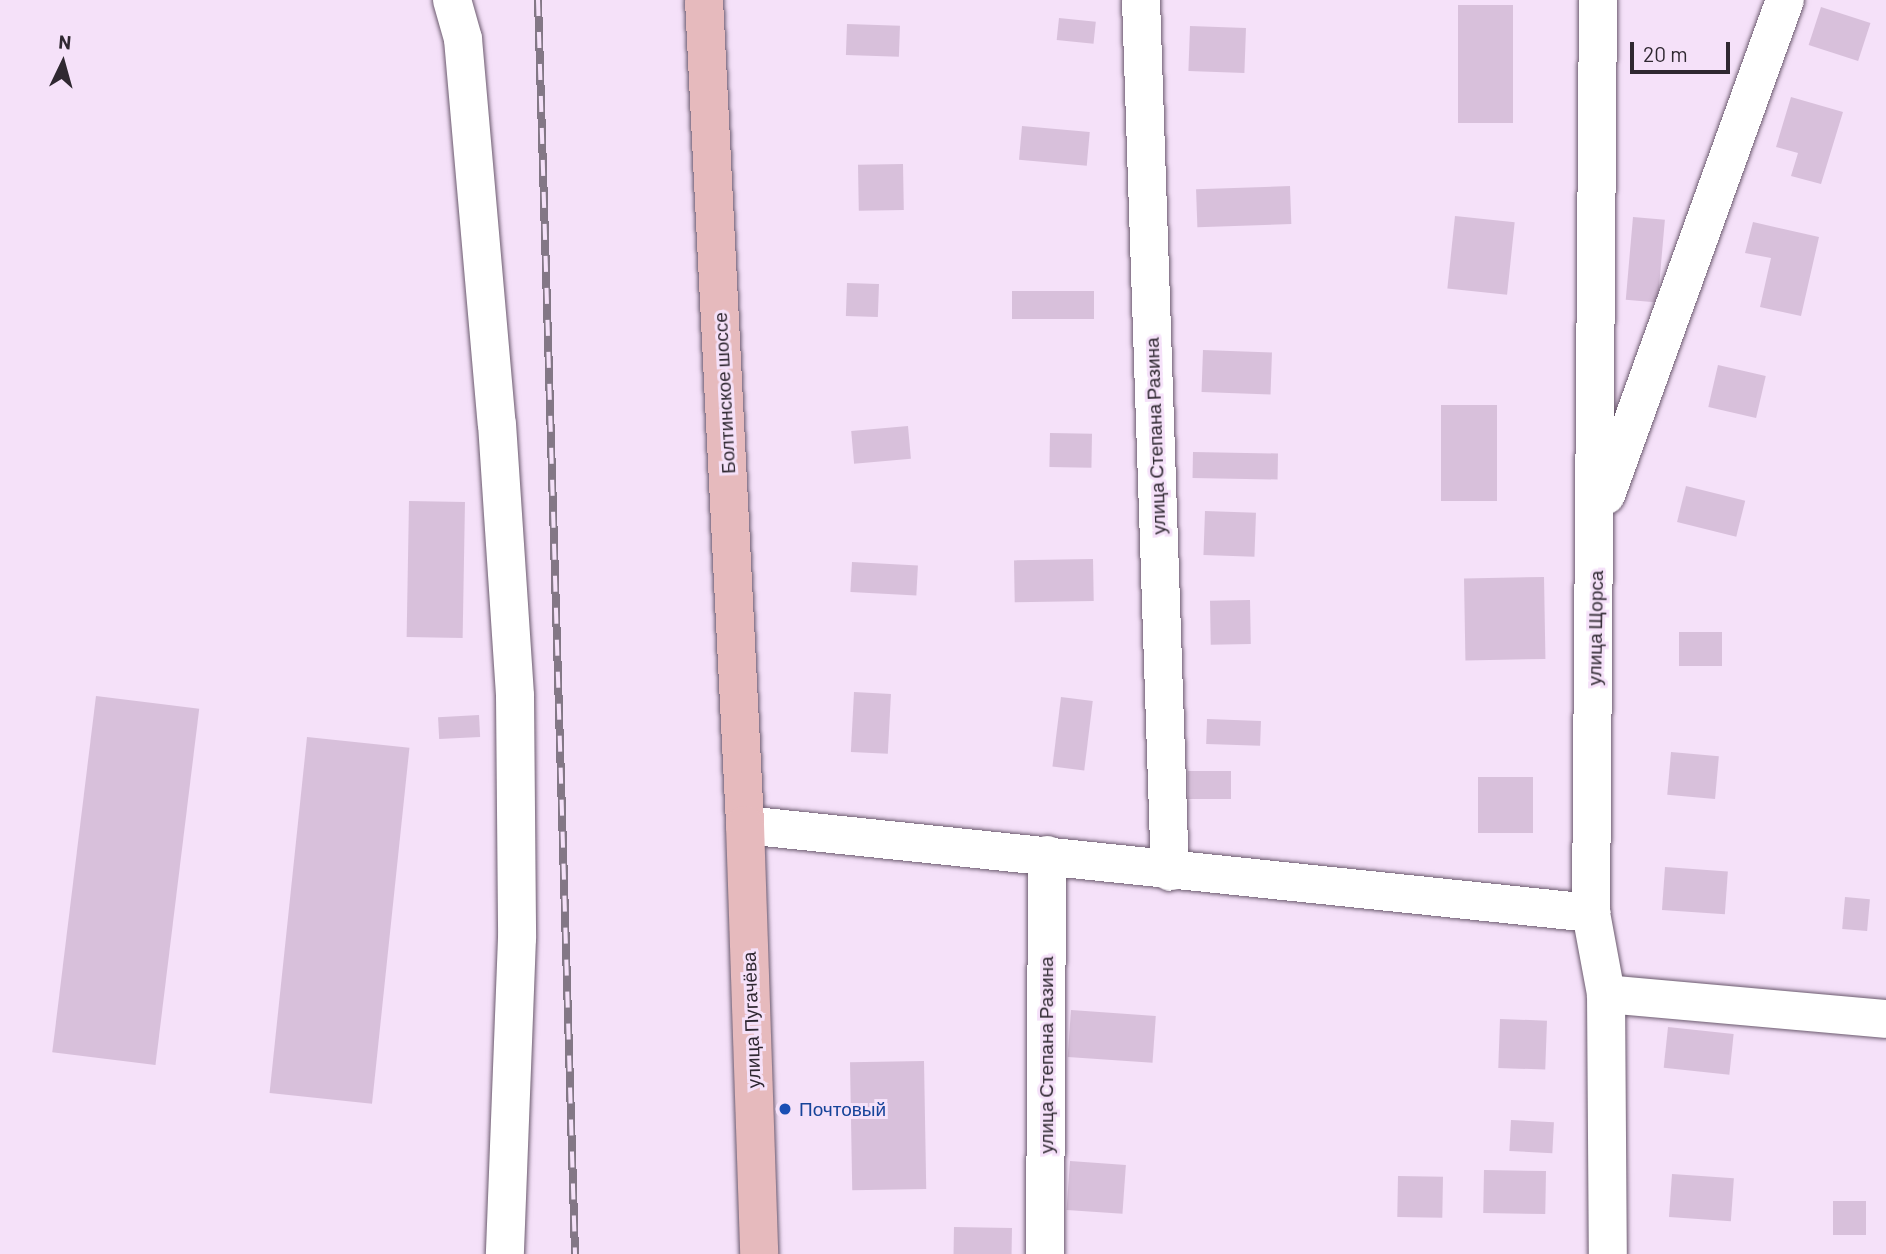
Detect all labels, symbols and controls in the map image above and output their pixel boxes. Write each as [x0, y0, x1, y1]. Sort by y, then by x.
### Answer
north arrow [28, 28, 98, 98]
scale bar [1634, 28, 1734, 72]
text: N [58, 30, 72, 54]
text: 20 m [1643, 41, 1688, 66]
street label: Болтинское шоссе [708, 312, 740, 474]
street label: улица Степана Разина [1140, 337, 1170, 535]
street label: улица Щорса [1583, 570, 1607, 686]
street label: улица Пугачёва [737, 951, 765, 1089]
street label: улица Степана Разина [1035, 956, 1057, 1154]
place label: Почтовый [799, 1098, 886, 1120]
marker: Почтовый [777, 1101, 793, 1117]

